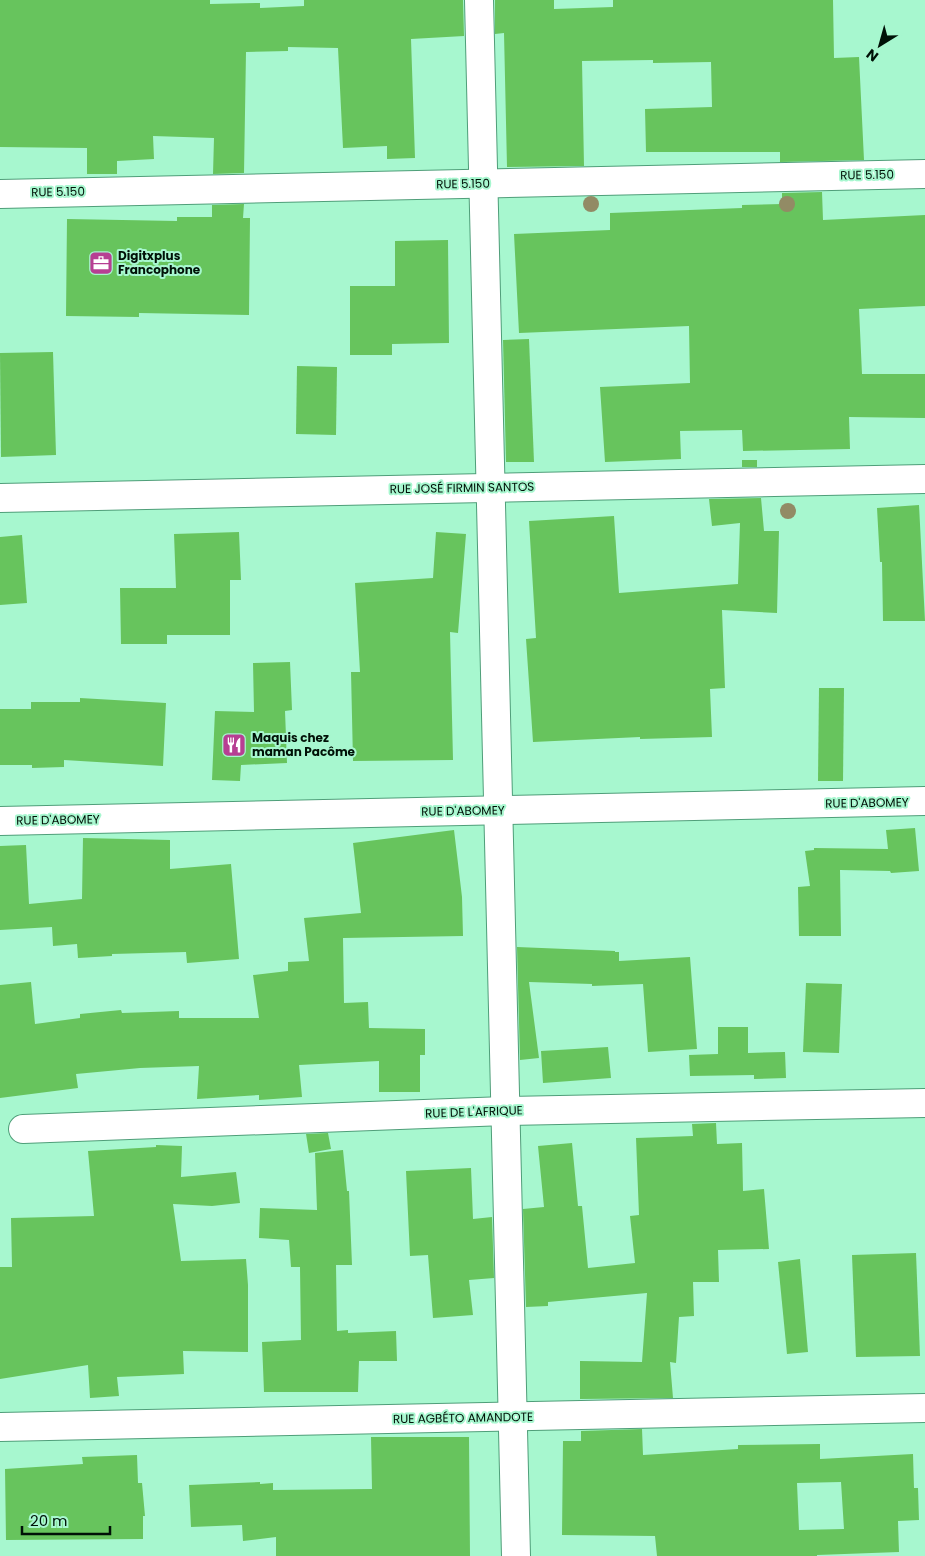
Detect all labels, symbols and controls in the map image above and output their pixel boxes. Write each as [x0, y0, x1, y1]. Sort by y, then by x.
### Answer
north arrow [855, 20, 905, 70]
text: N [862, 44, 882, 67]
street label: RUE 5.150 [840, 166, 894, 183]
street label: RUE 5.150 [436, 175, 490, 192]
street label: RUE 5.150 [31, 183, 85, 200]
place label: Digitxplus Francophone [118, 247, 201, 278]
office icon: Digitxplus Francophone [88, 250, 114, 276]
street label: RUE JOSÉ FIRMIN SANTOS [389, 478, 534, 497]
place label: Maquis chez maman Pacôme [252, 729, 356, 760]
restaurant icon: Maquis chez maman Pacôme [221, 732, 247, 758]
street label: RUE D'ABOMEY [825, 793, 909, 812]
street label: RUE D'ABOMEY [421, 801, 505, 820]
street label: RUE D'ABOMEY [16, 810, 100, 829]
street label: RUE DE L'AFRIQUE [425, 1101, 523, 1122]
street label: RUE AGBÉTO AMANDOTE [393, 1408, 533, 1427]
scale bar [22, 1504, 110, 1536]
text: 20 m [30, 1510, 68, 1531]

